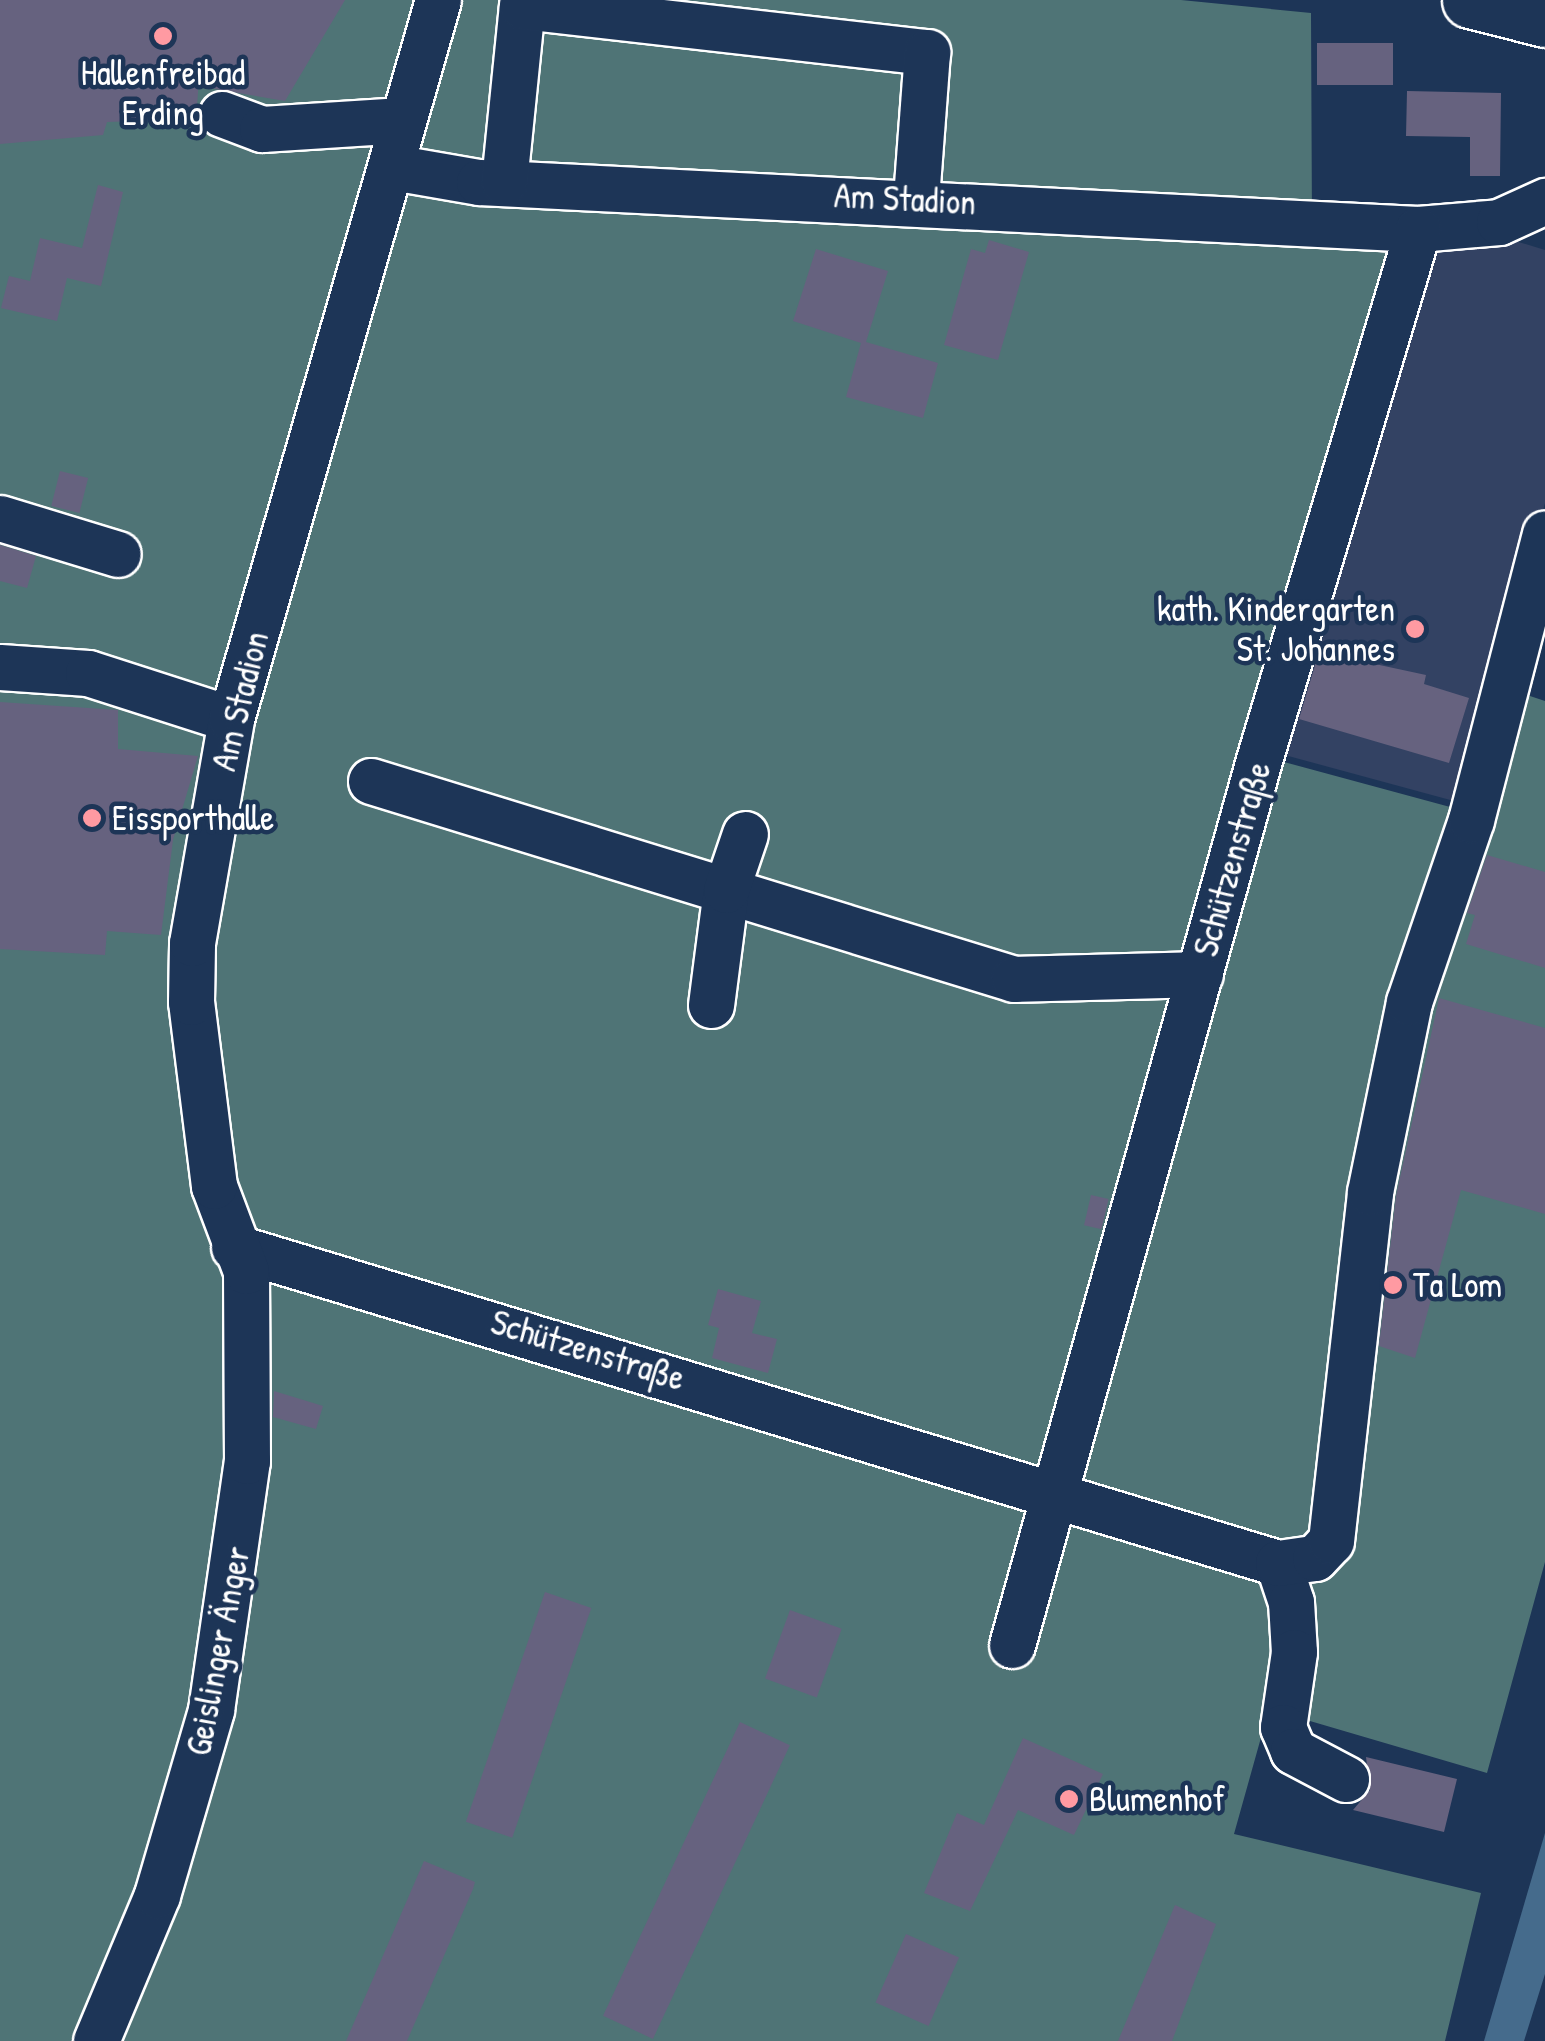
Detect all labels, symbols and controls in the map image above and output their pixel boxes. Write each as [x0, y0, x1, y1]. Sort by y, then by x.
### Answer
marker: Hallenfreibad Erding [152, 25, 174, 47]
place label: Hallenfreibad Erding [81, 52, 245, 134]
street label: Am Stadion [833, 174, 977, 224]
place label: kath. Kindergarten St. Johannes [1157, 588, 1395, 670]
marker: kath. Kindergarten St. Johannes [1404, 618, 1426, 640]
street label: Am Stadion [202, 627, 278, 775]
street label: Schützenstraße [1184, 757, 1280, 961]
place label: Eissporthalle [112, 797, 274, 839]
marker: Eissporthalle [81, 807, 103, 829]
place label: Ta Lom [1413, 1264, 1502, 1306]
marker: Ta Lom [1382, 1274, 1404, 1296]
street label: Schützenstraße [486, 1301, 690, 1399]
street label: Geislinger Änger [177, 1543, 259, 1759]
place label: Blumenhof [1089, 1778, 1225, 1820]
marker: Blumenhof [1058, 1788, 1080, 1810]

